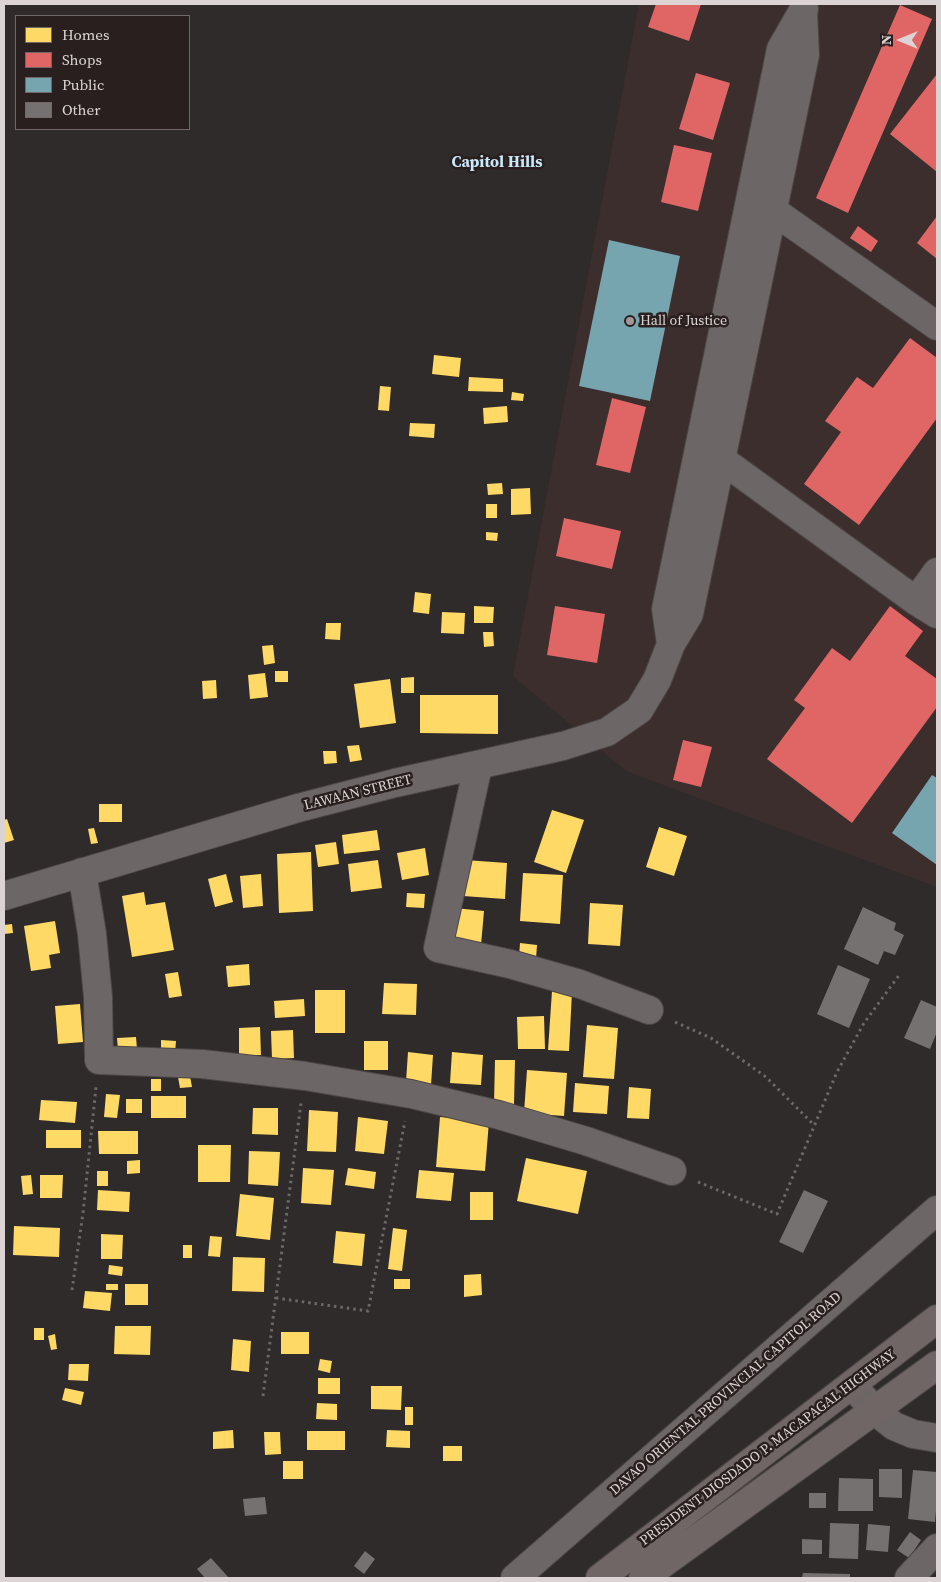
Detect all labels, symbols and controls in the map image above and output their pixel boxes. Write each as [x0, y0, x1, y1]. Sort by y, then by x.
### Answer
legend [15, 15, 190, 130]
north arrow [876, 15, 926, 65]
text: Homes [62, 24, 109, 45]
text: N [876, 35, 896, 45]
text: Shops [62, 49, 102, 70]
text: Public [62, 74, 104, 95]
text: Other [62, 99, 101, 120]
district label: Capitol Hills [451, 153, 543, 173]
place label: Hall of Justice [640, 313, 727, 329]
marker: Hall of Justice [624, 315, 636, 327]
street label: LAWAAN STREET [302, 772, 414, 814]
street label: DAVAO ORIENTAL PROVINCIAL CAPITOL ROAD [607, 1289, 845, 1499]
street label: PRESIDENT DIOSDADO P. MACAPAGAL HIGHWAY [637, 1346, 899, 1550]

